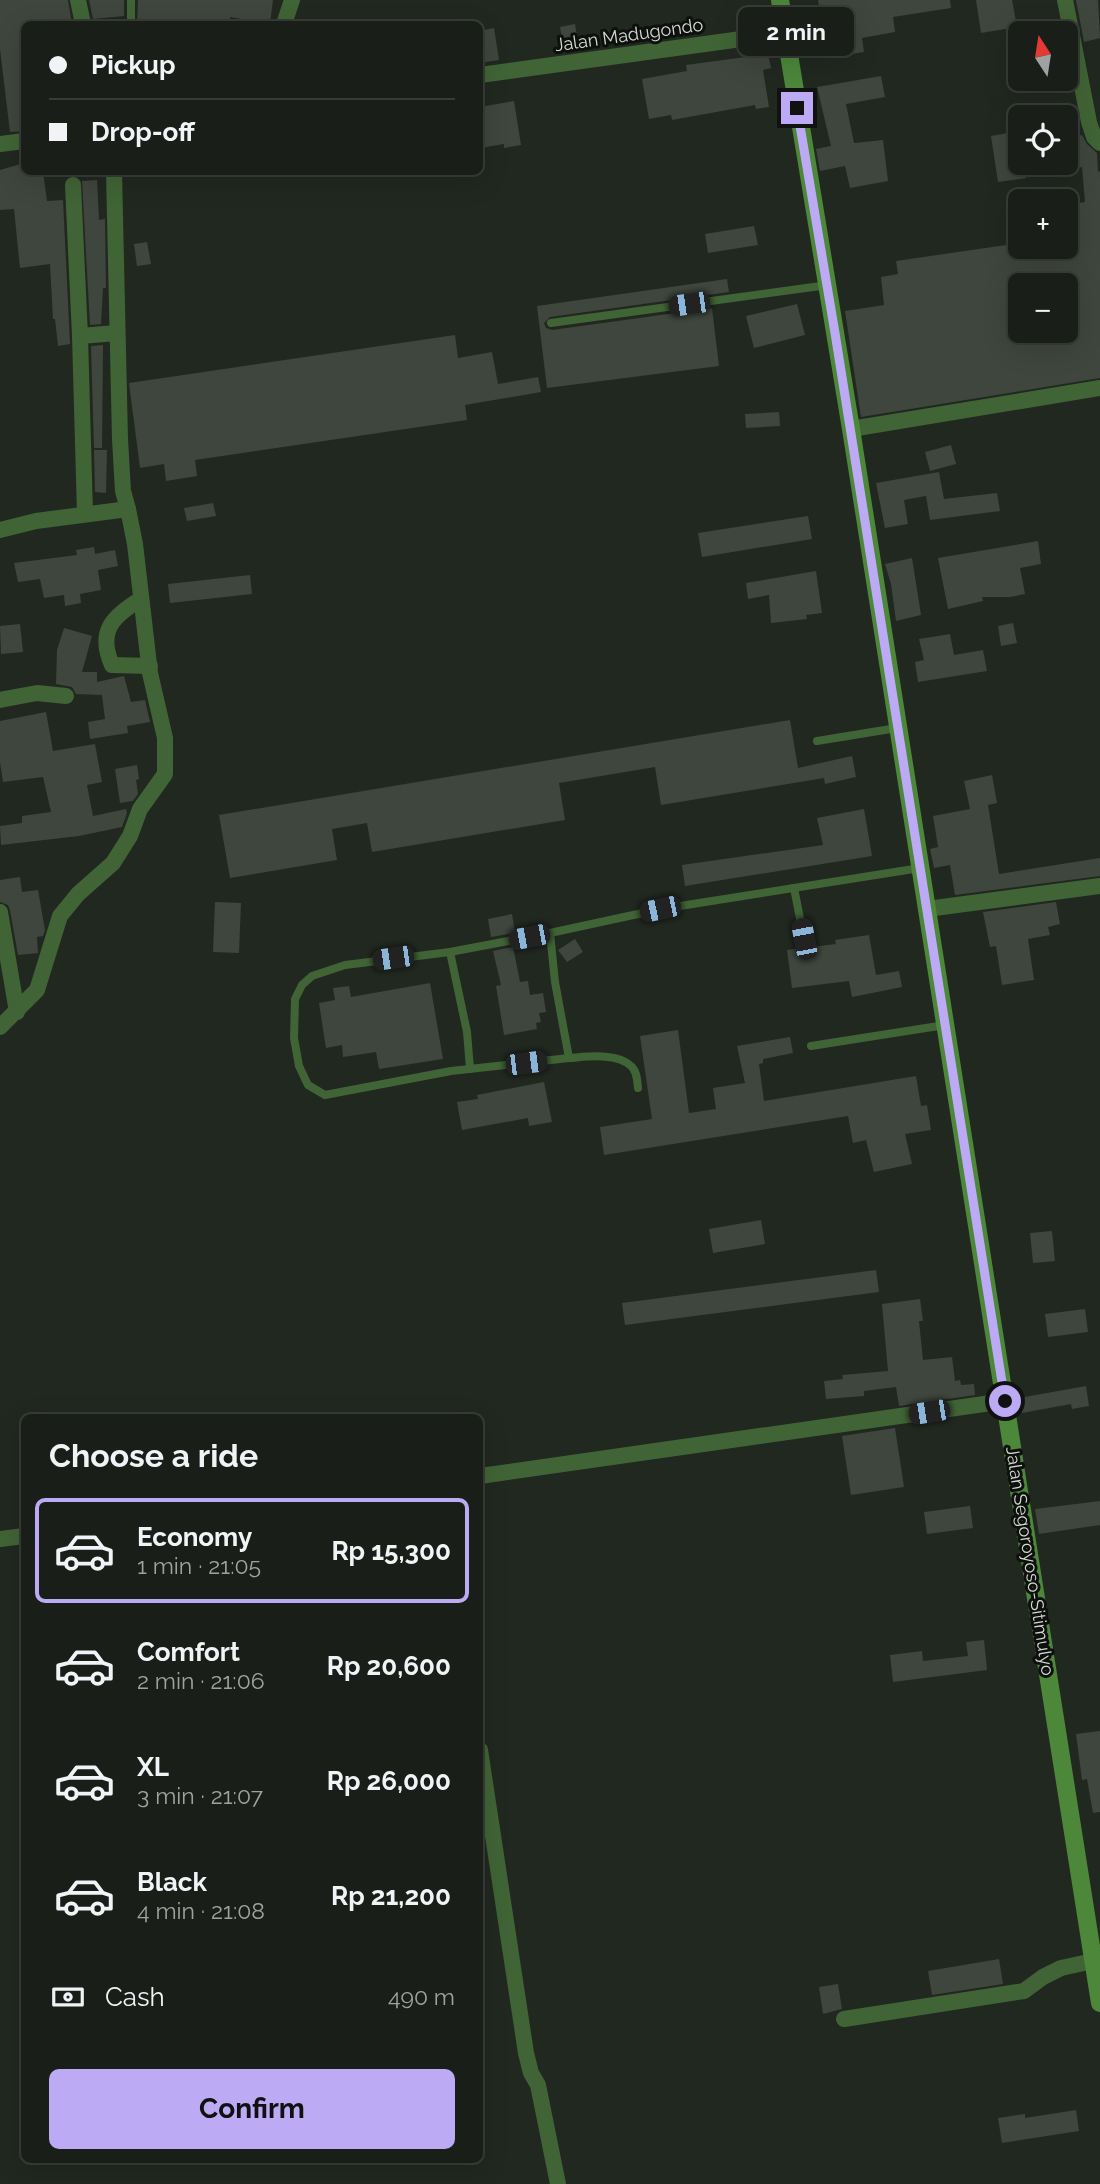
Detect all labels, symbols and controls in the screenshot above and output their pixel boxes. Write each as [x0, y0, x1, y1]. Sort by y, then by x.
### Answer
callout: 2 min [739, 7, 855, 56]
street label: Jalan Madugondo [553, 14, 705, 55]
text: 2 min [766, 18, 826, 45]
north arrow [1008, 21, 1078, 91]
map controls [1008, 21, 1078, 343]
text: Pickup [91, 50, 176, 80]
route end [781, 92, 813, 124]
button: locate [1008, 105, 1078, 175]
text: Drop-off [91, 117, 195, 147]
button: + [1008, 189, 1078, 259]
button: − [1008, 273, 1078, 343]
car [667, 291, 712, 317]
car [638, 894, 683, 924]
car [790, 916, 819, 962]
car [507, 923, 552, 951]
car [371, 945, 416, 971]
car [504, 1050, 549, 1076]
route start [989, 1385, 1021, 1417]
car [907, 1398, 952, 1426]
text: Choose a ride [49, 1437, 258, 1474]
street label: Jalan Segoroyoso-Sitimulyo [1002, 1445, 1059, 1677]
icon: car [53, 1519, 116, 1582]
text: Economy [137, 1522, 252, 1552]
text: Rp 15,300 [331, 1536, 451, 1566]
text: 1 min · 21:05 [137, 1552, 261, 1579]
icon: car [53, 1634, 116, 1697]
text: Comfort [137, 1637, 240, 1667]
text: Rp 20,600 [327, 1651, 451, 1681]
text: 2 min · 21:06 [137, 1667, 265, 1694]
icon: car [53, 1749, 116, 1812]
text: XL [137, 1752, 169, 1782]
text: Rp 26,000 [327, 1766, 451, 1796]
text: 3 min · 21:07 [137, 1782, 263, 1809]
icon: car [53, 1864, 116, 1927]
text: Black [137, 1867, 207, 1897]
text: Rp 21,200 [331, 1881, 451, 1911]
text: 4 min · 21:08 [137, 1897, 265, 1924]
icon: cash [49, 1978, 87, 2016]
text: Cash [105, 1982, 165, 2012]
text: 490 m [388, 1983, 455, 2010]
button: Confirm [49, 2069, 455, 2149]

